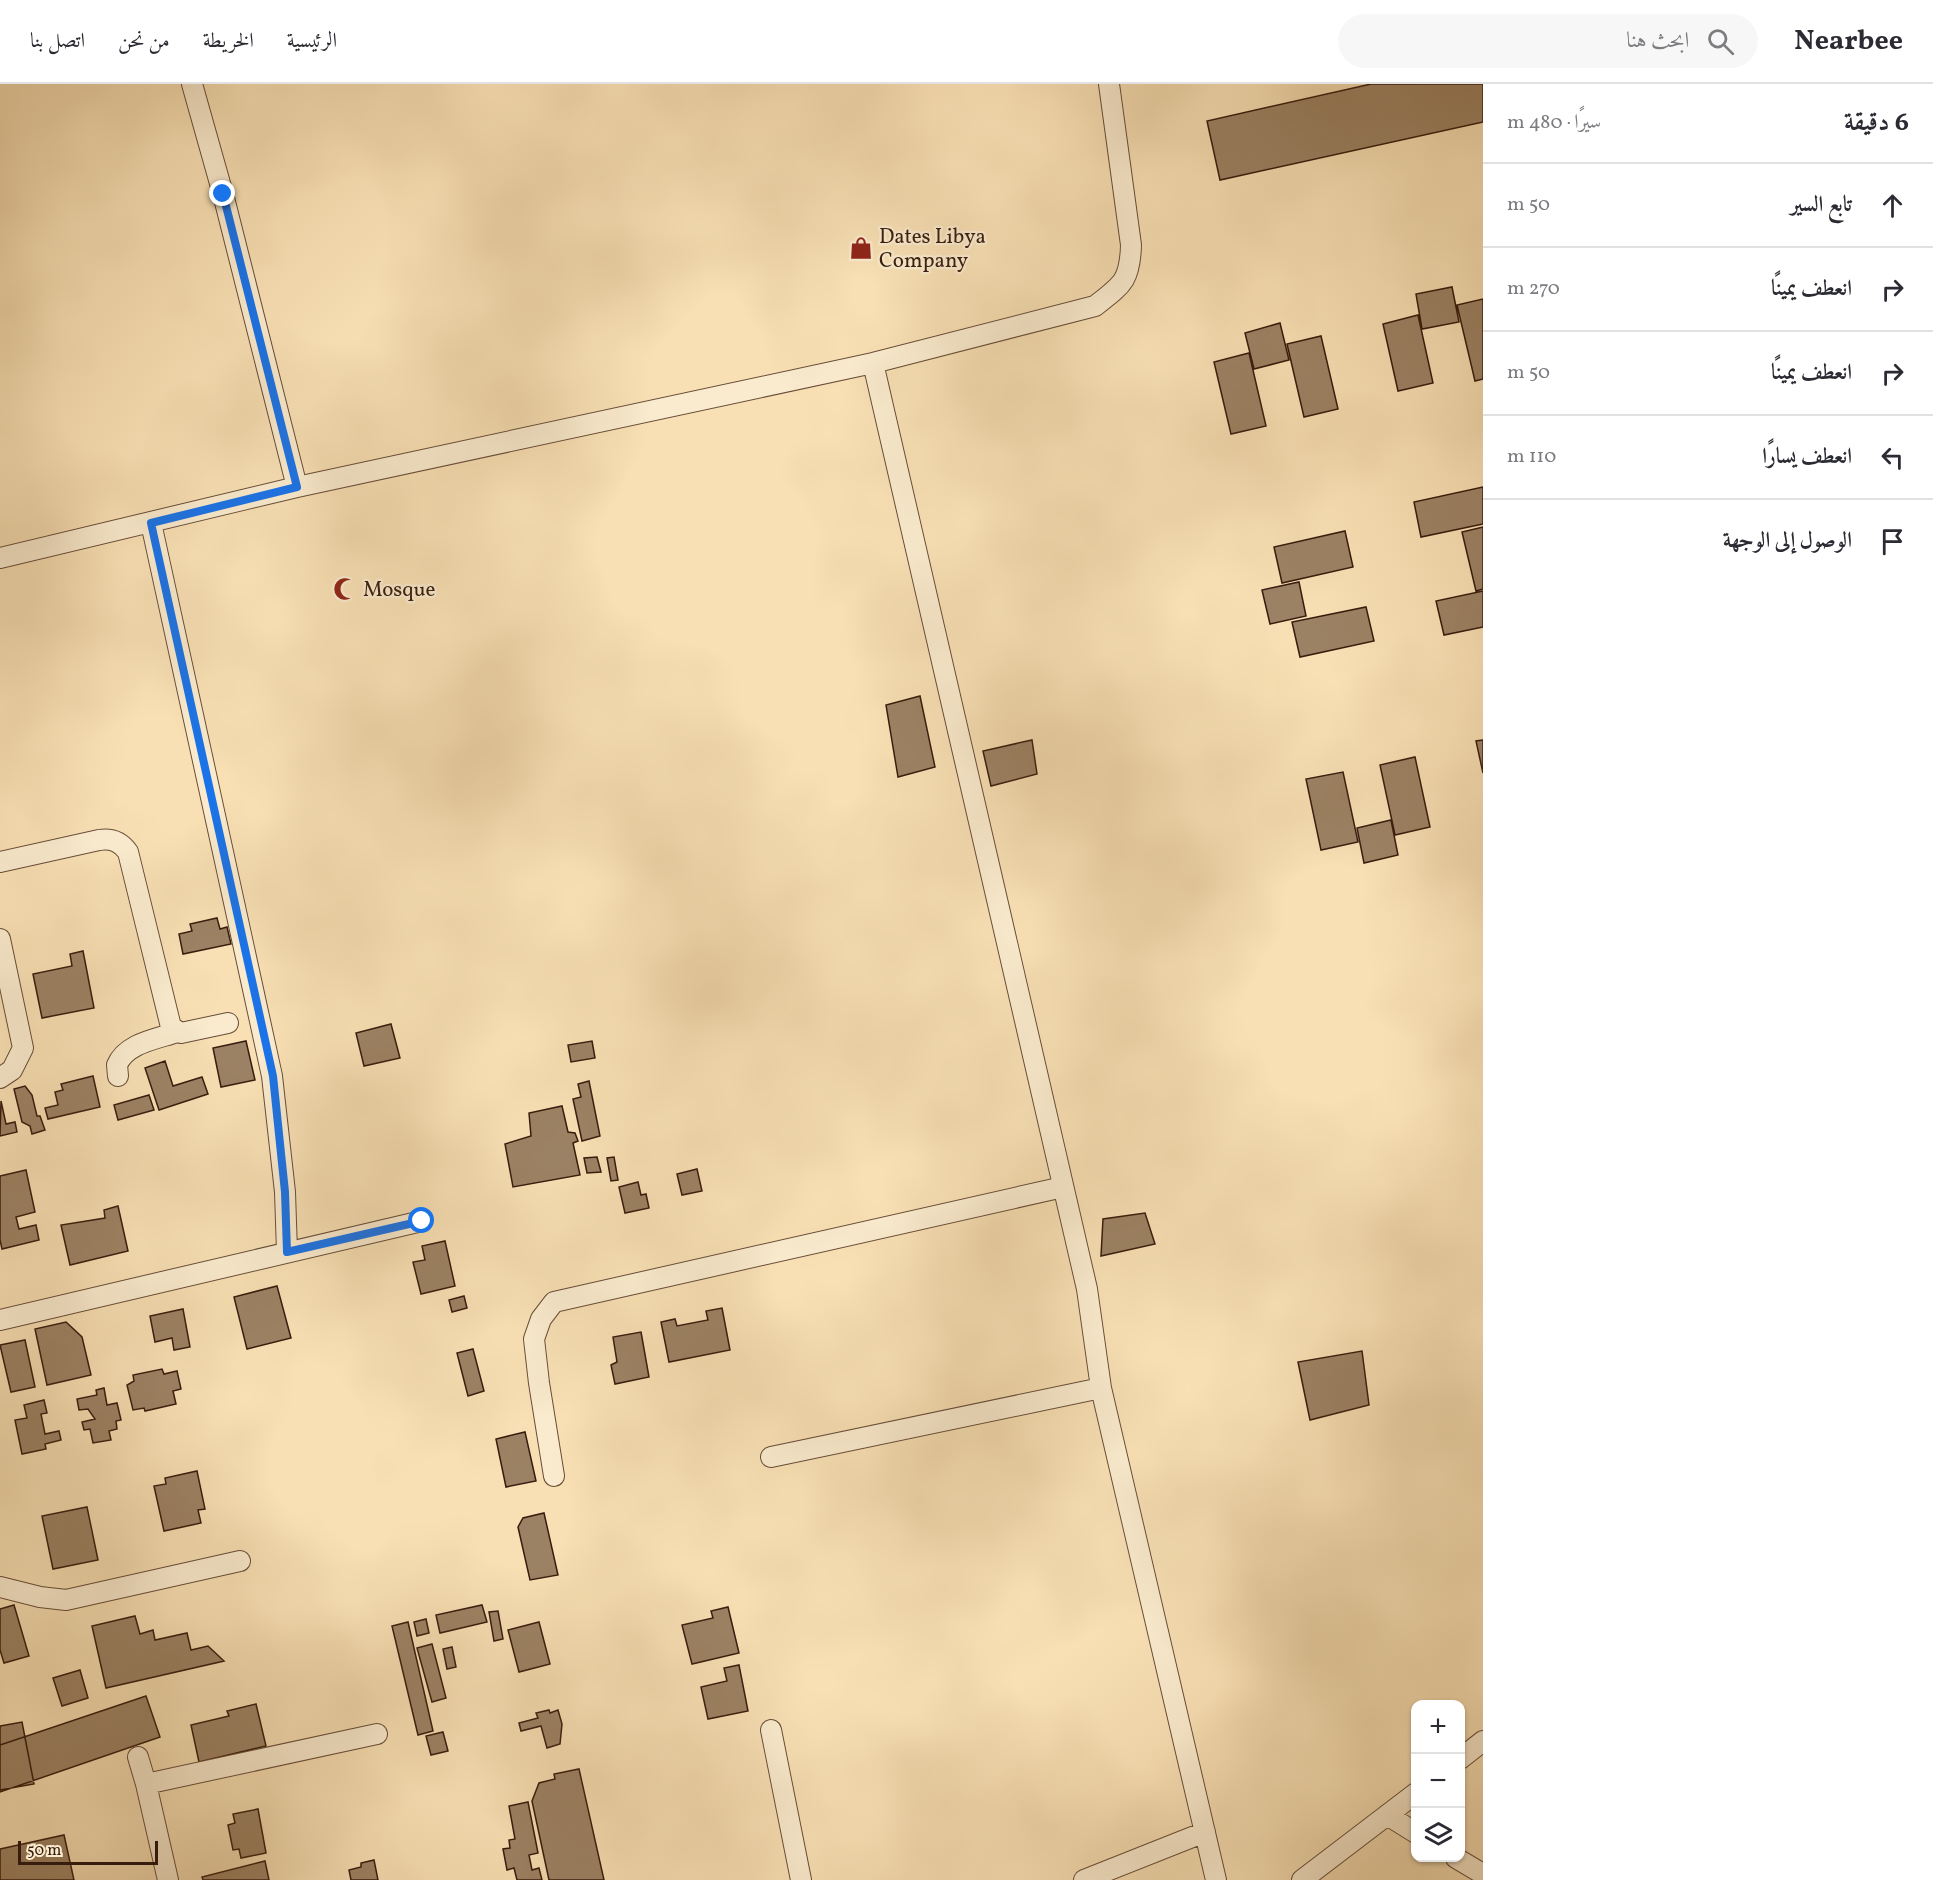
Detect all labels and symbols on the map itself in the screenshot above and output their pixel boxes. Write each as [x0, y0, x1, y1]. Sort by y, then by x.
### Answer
route end [209, 180, 235, 206]
place label: Dates Libya Company [879, 223, 986, 276]
shop icon: Dates Libya Company [848, 235, 874, 261]
mosque icon: Mosque [332, 576, 358, 602]
place label: Mosque [363, 576, 436, 605]
route start [408, 1207, 434, 1233]
scale bar [18, 1838, 158, 1866]

